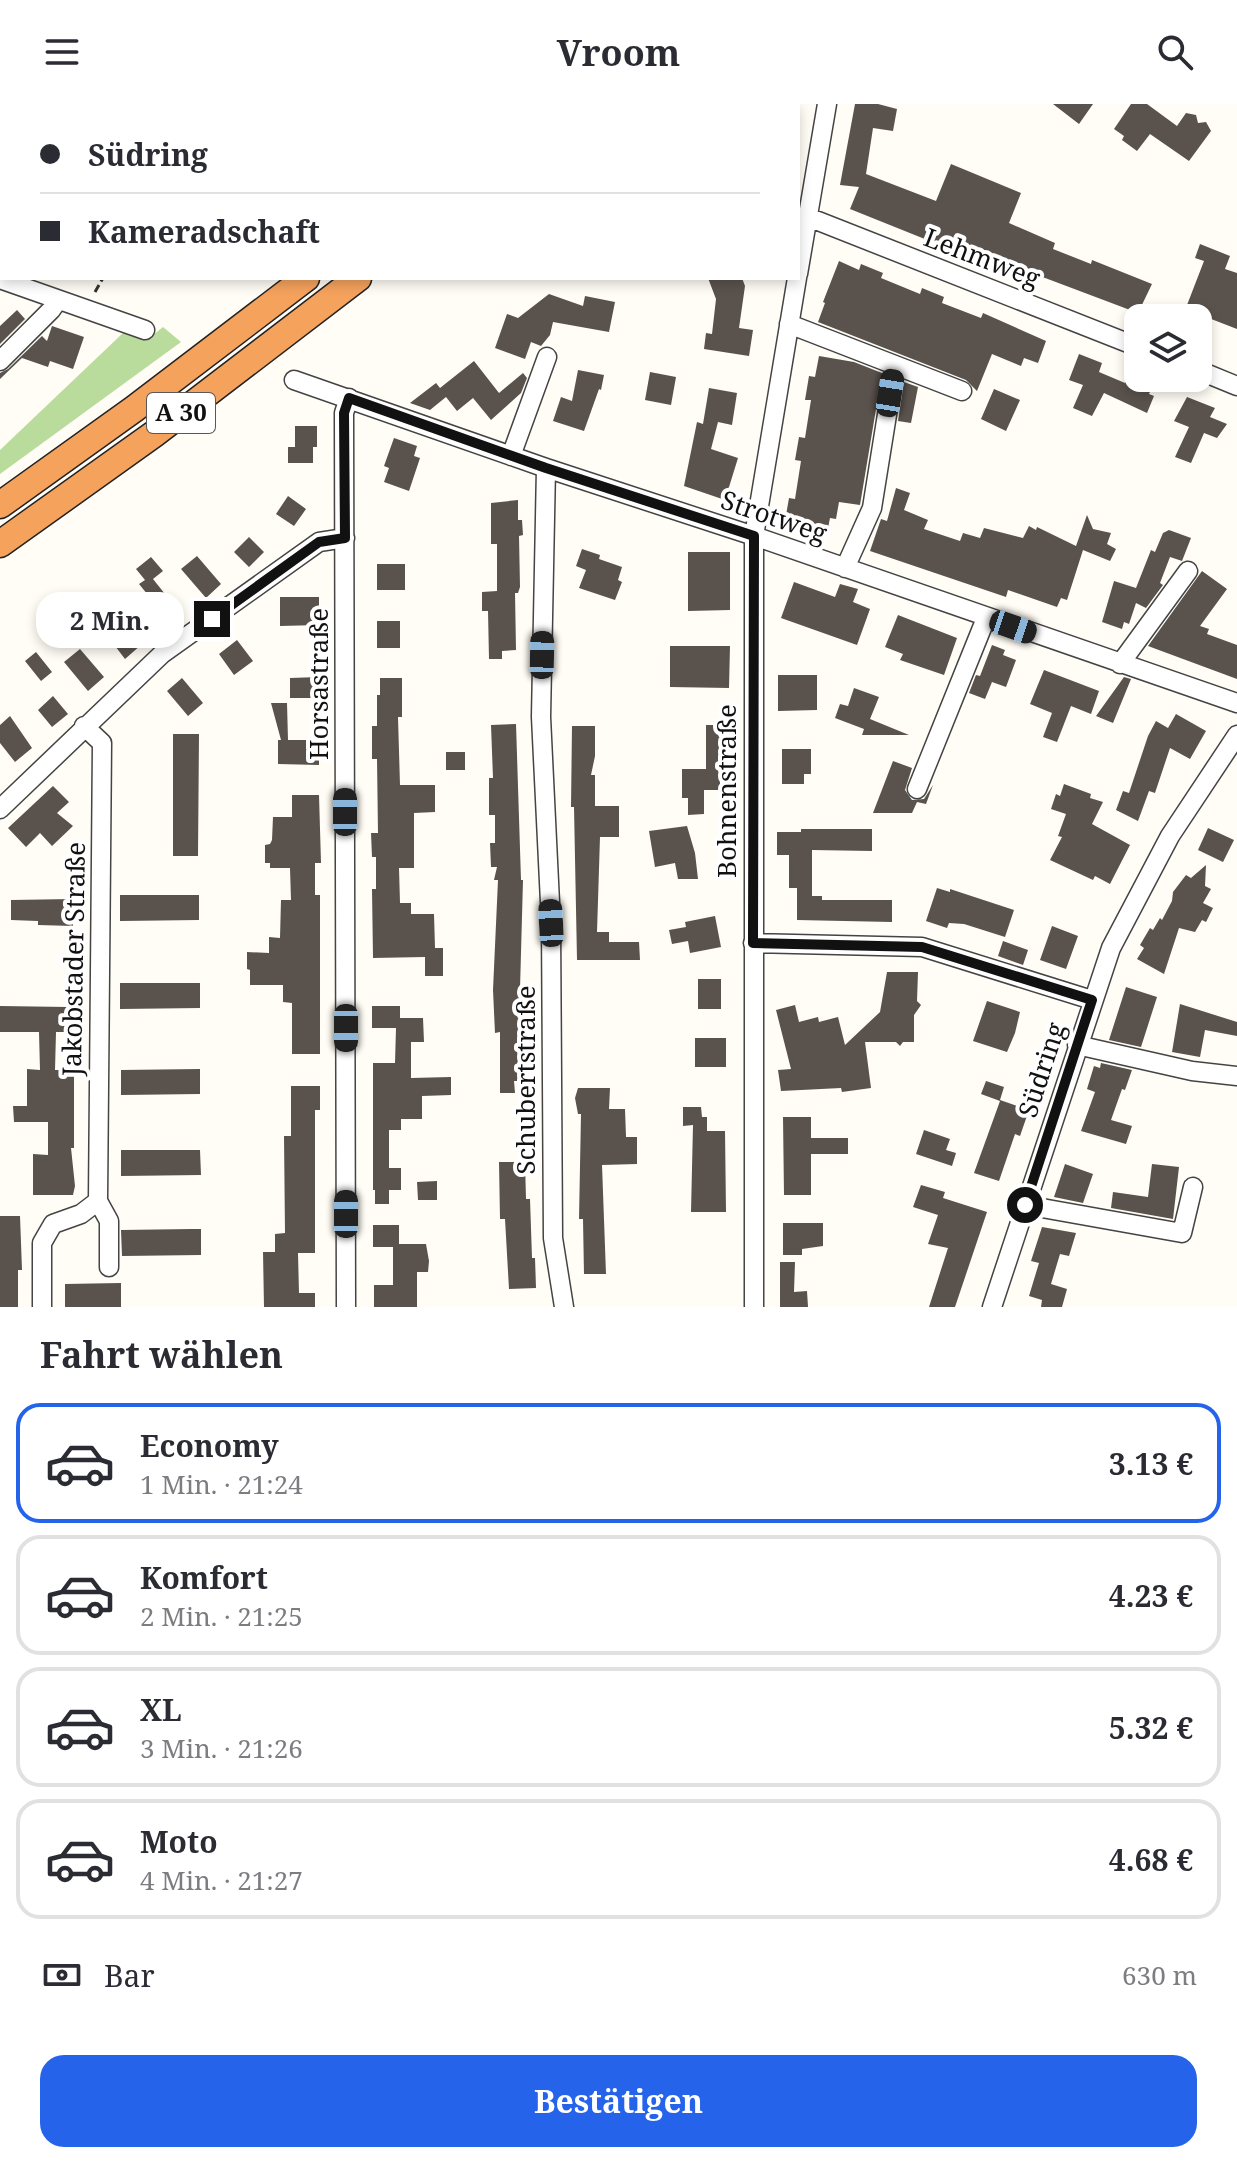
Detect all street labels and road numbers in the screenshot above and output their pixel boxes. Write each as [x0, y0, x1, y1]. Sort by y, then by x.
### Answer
street label: Lehmweg [919, 218, 1046, 296]
road number: A 30 [147, 393, 215, 433]
street label: Strotweg [716, 481, 832, 551]
street label: Horsastraße [300, 608, 336, 760]
street label: Bohnenstraße [708, 704, 744, 878]
street label: Jakobstader Straße [53, 841, 93, 1077]
street label: Schubertstraße [507, 985, 543, 1175]
street label: Südring [1009, 1018, 1073, 1122]

